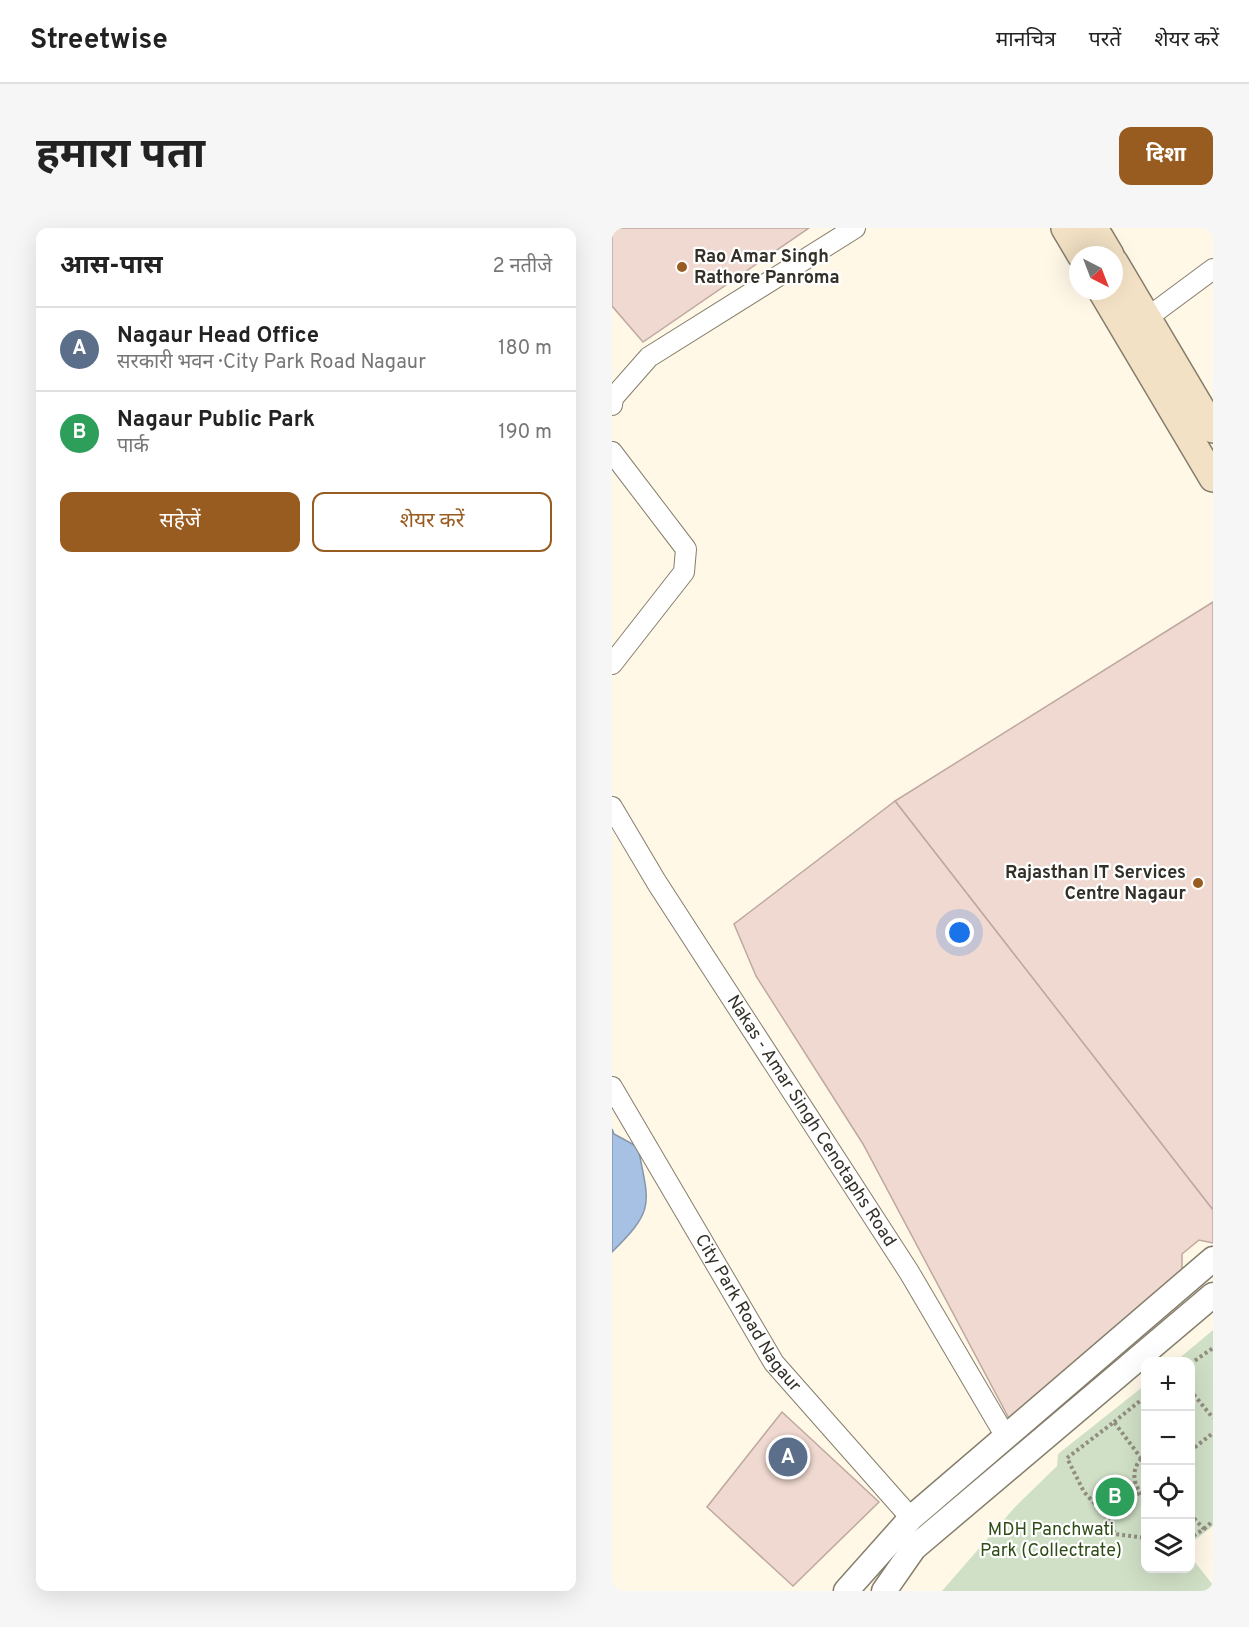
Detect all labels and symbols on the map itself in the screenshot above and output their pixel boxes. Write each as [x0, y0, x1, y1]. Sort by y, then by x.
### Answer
place label: Rao Amar Singh Rathore Panroma [694, 246, 840, 290]
north arrow [1069, 246, 1123, 300]
marker: Rao Amar Singh Rathore Panroma [675, 260, 689, 274]
place label: Rajasthan IT Services Centre Nagaur [1005, 862, 1186, 906]
marker: Rajasthan IT Services Centre Nagaur [1191, 876, 1205, 890]
your location [945, 918, 974, 947]
street label: Nakas - Amar Singh Cenotaphs Road [721, 991, 901, 1251]
street label: City Park Road Nagaur [689, 1230, 806, 1397]
pin: A [768, 1434, 807, 1480]
pin: B [1096, 1474, 1134, 1520]
park label: MDH Panchwati Park (Collectrate) [980, 1519, 1122, 1563]

